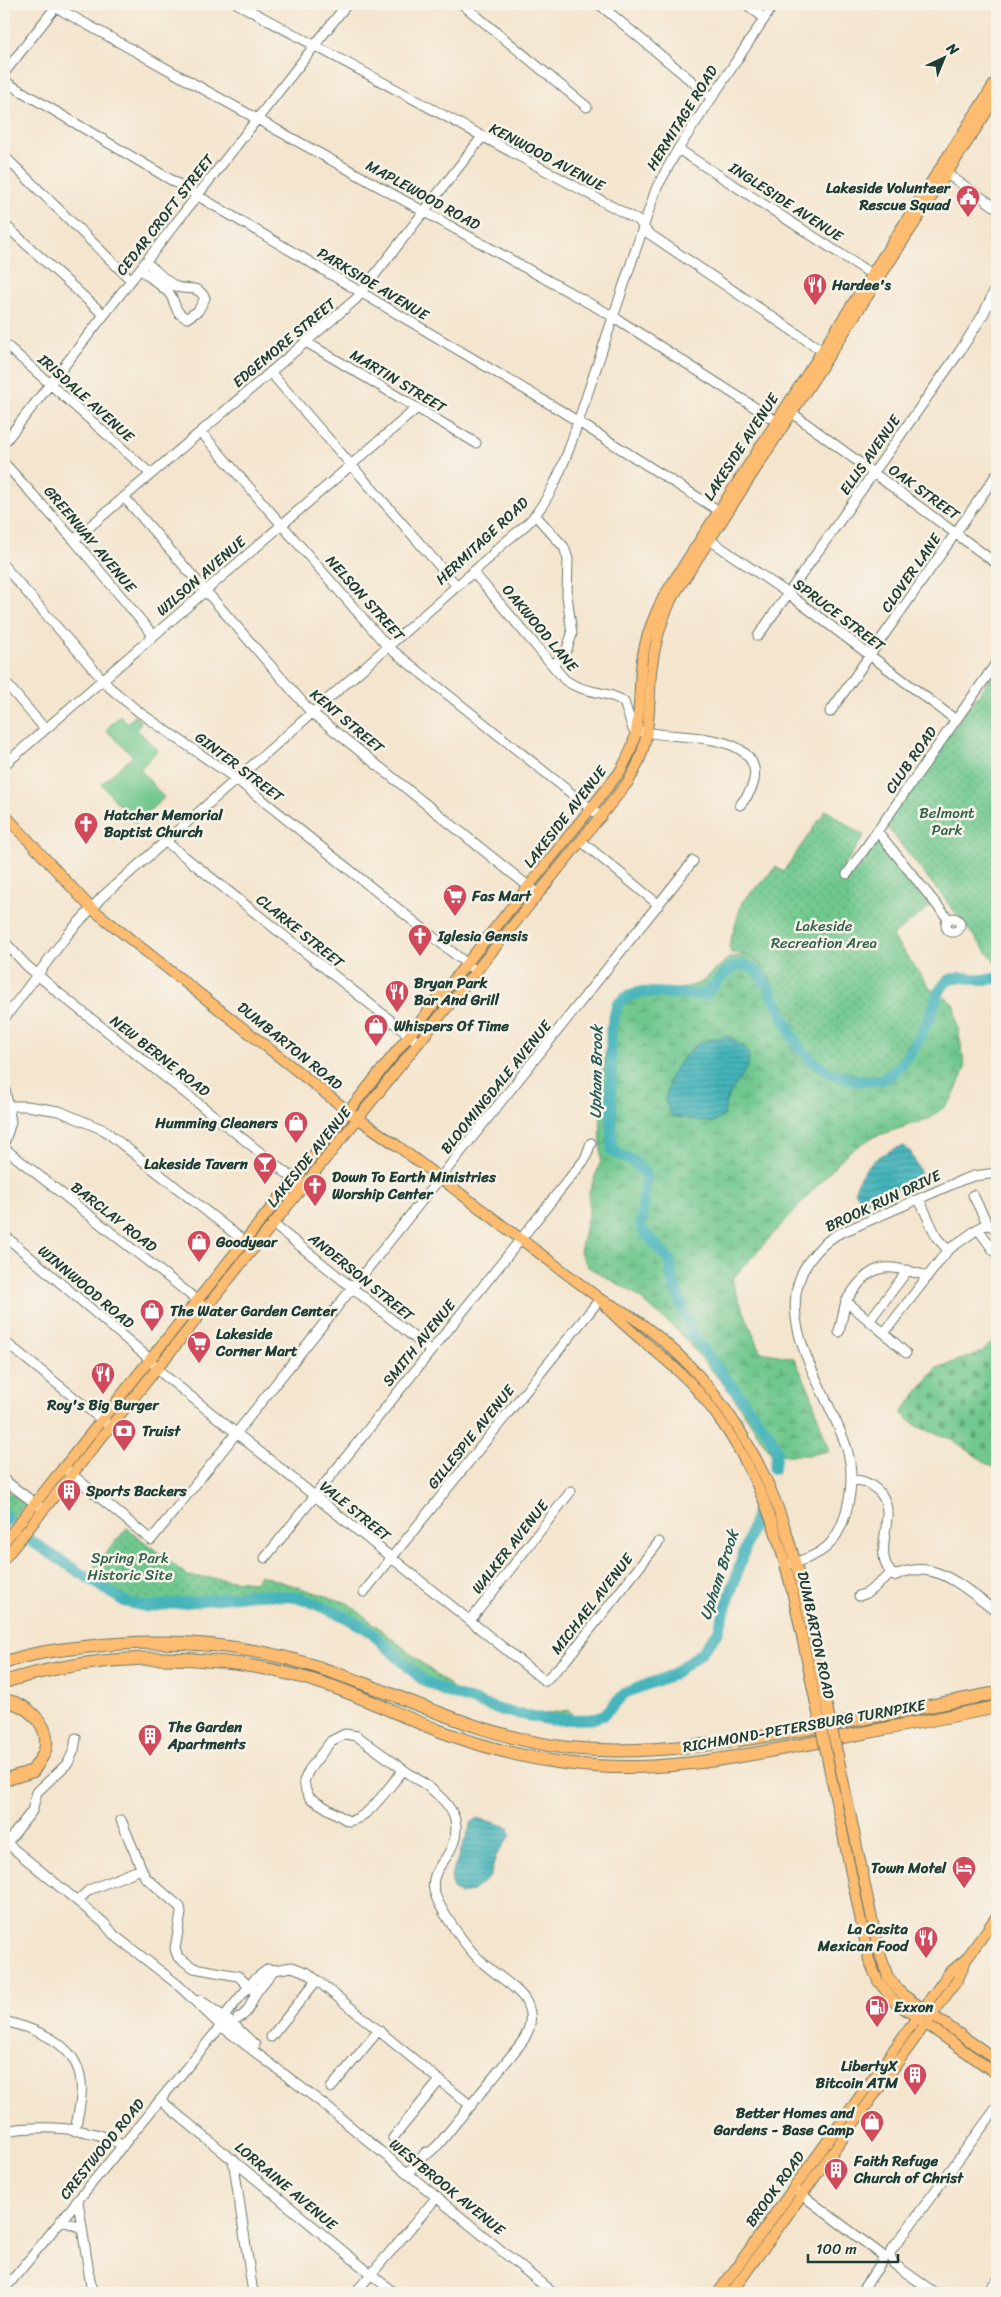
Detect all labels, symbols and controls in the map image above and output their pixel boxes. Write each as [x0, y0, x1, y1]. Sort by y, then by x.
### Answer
north arrow [918, 32, 968, 82]
text: N [940, 36, 965, 62]
street label: HERMITAGE ROAD [639, 60, 725, 176]
street label: KENWOOD AVENUE [484, 116, 611, 199]
street label: CEDAR CROFT STREET [109, 148, 222, 281]
street label: MAPLEWOOD ROAD [361, 153, 485, 237]
street label: INGLESIDE AVENUE [723, 155, 850, 250]
place label: Lakeside Volunteer Rescue Squad [826, 175, 952, 218]
public building icon: Lakeside Volunteer Rescue Squad [955, 184, 981, 218]
street label: PARKSIDE AVENUE [312, 240, 435, 329]
restaurant icon: Hardee's [802, 272, 828, 306]
place label: Hardee's [831, 272, 892, 298]
street label: EDGEMORE STREET [226, 291, 342, 394]
street label: MARTIN STREET [345, 342, 452, 421]
street label: IRISDALE AVENUE [31, 347, 142, 450]
street label: LAKESIDE AVENUE [696, 387, 787, 506]
street label: ELLIS AVENUE [833, 408, 908, 501]
street label: OAK STREET [883, 457, 966, 528]
street label: GREENWAY AVENUE [37, 480, 144, 600]
street label: HERMITAGE ROAD [429, 491, 535, 591]
street label: CLOVER LANE [874, 527, 949, 618]
street label: WILSON AVENUE [150, 528, 253, 623]
street label: NELSON STREET [319, 549, 412, 648]
street label: SPRUCE STREET [788, 572, 891, 659]
street label: OAKWOOD LANE [495, 578, 586, 679]
street label: KENT STREET [304, 682, 391, 761]
street label: CLUB ROAD [878, 721, 944, 799]
street label: GINTER STREET [189, 725, 290, 810]
street label: LAKESIDE AVENUE [517, 759, 614, 874]
park label: Belmont Park [919, 800, 975, 843]
place label: Hatcher Memorial Baptist Church [103, 802, 223, 845]
church icon: Hatcher Memorial Baptist Church [73, 811, 99, 845]
supermarket icon: Fas Mart [442, 883, 468, 917]
place label: Fas Mart [471, 883, 532, 909]
street label: CLARKE STREET [250, 887, 351, 975]
park label: Lakeside Recreation Area [771, 913, 878, 956]
church icon: Iglesia Gensis [407, 923, 433, 957]
place label: Iglesia Gensis [437, 923, 528, 949]
place label: Bryan Park Bar And Grill [414, 970, 500, 1013]
restaurant icon: Bryan Park Bar And Grill [384, 979, 410, 1013]
street label: DUMBARTON ROAD [231, 995, 349, 1097]
street label: NEW BERNE ROAD [104, 1008, 216, 1104]
shop icon: Whispers Of Time [363, 1013, 389, 1047]
place label: Whispers Of Time [394, 1013, 509, 1039]
street label: BLOOMINGDALE AVENUE [434, 1013, 559, 1160]
water label: Upham Brook [581, 1023, 611, 1119]
street label: LAKESIDE AVENUE [260, 1099, 359, 1213]
place label: Humming Cleaners [154, 1110, 279, 1136]
shop icon: Humming Cleaners [283, 1110, 309, 1144]
place label: Lakeside Tavern [144, 1151, 249, 1177]
bar icon: Lakeside Tavern [252, 1151, 278, 1185]
street label: BROOK RUN DRIVE [821, 1162, 947, 1239]
place label: Down To Earth Ministries Worship Center [332, 1164, 497, 1207]
church icon: Down To Earth Ministries Worship Center [302, 1173, 328, 1207]
street label: BARCLAY ROAD [65, 1175, 163, 1259]
street label: ANDERSON STREET [302, 1225, 421, 1329]
shop icon: Goodyear [186, 1229, 212, 1263]
place label: Goodyear [215, 1229, 279, 1255]
street label: WINNWOOD ROAD [32, 1239, 140, 1335]
street label: SMITH AVENUE [376, 1292, 463, 1392]
shop icon: The Water Garden Center [139, 1298, 165, 1332]
place label: The Water Garden Center [170, 1298, 339, 1324]
place label: Lakeside Corner Mart [215, 1321, 298, 1364]
supermarket icon: Lakeside Corner Mart [186, 1330, 212, 1364]
restaurant icon: Roy's Big Burger [90, 1361, 116, 1395]
street label: GILLESPIE AVENUE [421, 1378, 522, 1495]
place label: Roy's Big Burger [46, 1392, 161, 1418]
bank icon: Truist [111, 1418, 137, 1452]
place label: Truist [142, 1418, 181, 1444]
street label: VALE STREET [314, 1474, 397, 1549]
building icon: Sports Backers [56, 1478, 82, 1512]
place label: Sports Backers [85, 1478, 188, 1504]
street label: WALKER AVENUE [465, 1493, 556, 1600]
water label: Upham Brook [691, 1524, 748, 1624]
park label: Spring Park Historic Site [87, 1545, 173, 1588]
street label: MICHAEL AVENUE [544, 1546, 641, 1660]
street label: DUMBARTON ROAD [790, 1569, 842, 1701]
street label: RICHMOND-PETERSBURG TURNPIKE [681, 1692, 929, 1760]
place label: The Garden Apartments [167, 1714, 247, 1757]
building icon: The Garden Apartments [137, 1723, 163, 1757]
place label: Town Motel [871, 1855, 947, 1881]
hotel icon: Town Motel [951, 1855, 977, 1889]
place label: La Casita Mexican Food [817, 1916, 910, 1959]
restaurant icon: La Casita Mexican Food [913, 1925, 939, 1959]
fuel station icon: Exxon [864, 1994, 890, 2028]
place label: Exxon [894, 1994, 934, 2020]
place label: LibertyX Bitcoin ATM [816, 2053, 898, 2096]
building icon: LibertyX Bitcoin ATM [902, 2062, 928, 2096]
street label: CRESTWOOD ROAD [53, 2092, 151, 2206]
place label: Better Homes and Gardens - Base Camp [713, 2100, 855, 2143]
shop icon: Better Homes and Gardens - Base Camp [859, 2109, 885, 2143]
street label: WESTBROOK AVENUE [383, 2132, 512, 2243]
street label: LORRAINE AVENUE [229, 2135, 344, 2238]
street label: BROOK ROAD [738, 2146, 812, 2232]
place label: Faith Refuge Church of Christ [853, 2148, 964, 2191]
building icon: Faith Refuge Church of Christ [823, 2157, 849, 2191]
scale bar [808, 2232, 898, 2264]
text: 100 m [816, 2236, 857, 2262]

